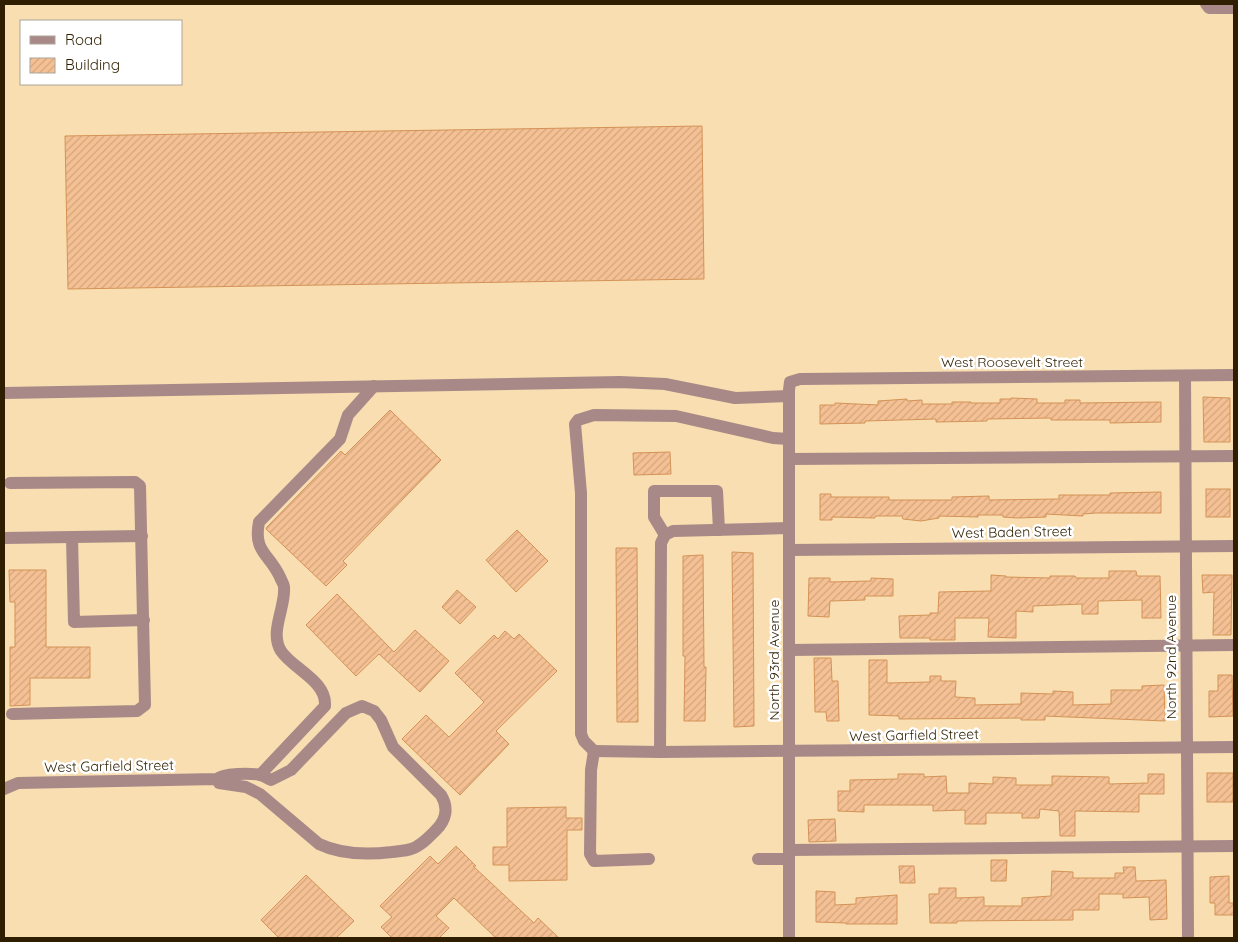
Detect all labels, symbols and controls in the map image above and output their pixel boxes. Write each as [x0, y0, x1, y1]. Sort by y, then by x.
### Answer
legend [20, 20, 182, 85]
text: Road [65, 30, 102, 49]
text: Building [65, 55, 120, 74]
street label: West Roosevelt Street [941, 353, 1083, 371]
street label: West Baden Street [952, 522, 1073, 542]
street label: North 92nd Avenue [1162, 595, 1180, 719]
street label: North 93rd Avenue [765, 599, 783, 720]
street label: West Garfield Street [849, 725, 979, 745]
street label: West Garfield Street [44, 756, 174, 776]

